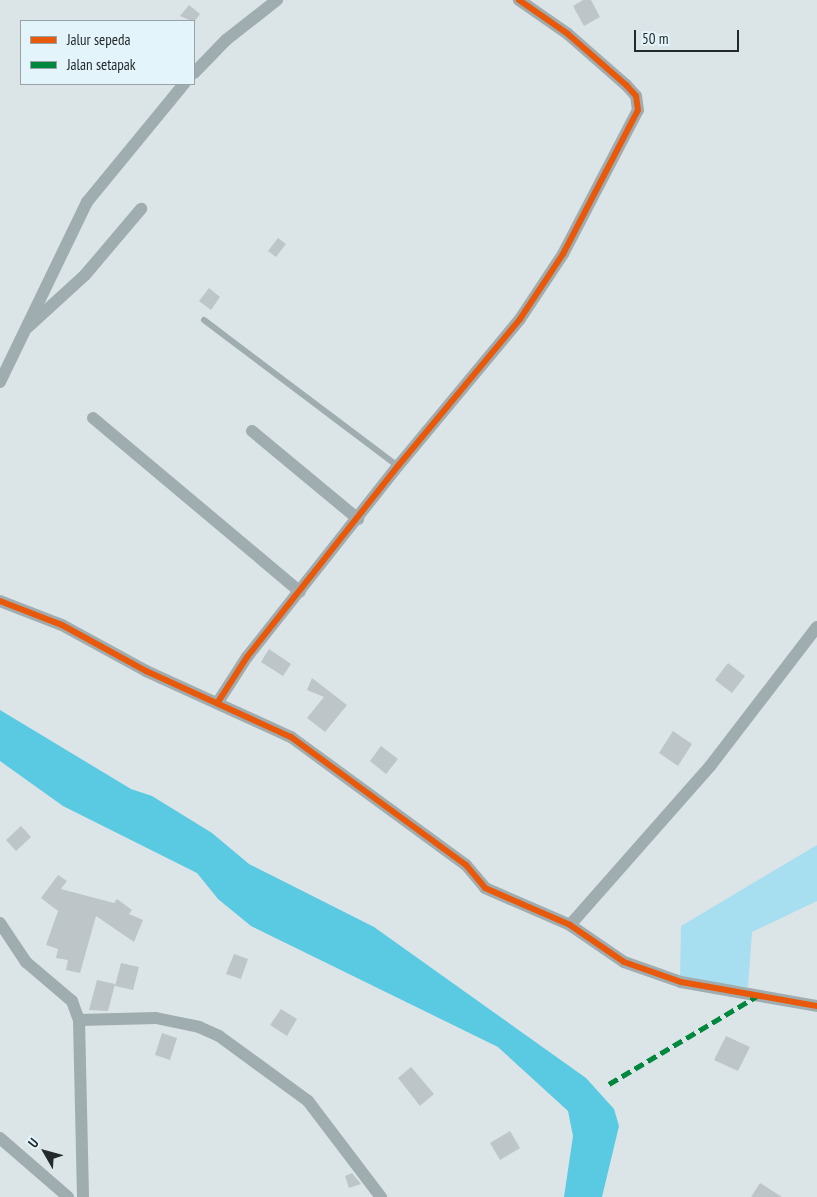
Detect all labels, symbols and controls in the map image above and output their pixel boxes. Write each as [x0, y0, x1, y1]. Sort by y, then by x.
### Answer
legend [20, 20, 195, 85]
scale bar [637, 20, 742, 52]
text: 50 m [642, 29, 668, 48]
text: Jalur sepeda [67, 30, 130, 49]
text: Jalan setapak [67, 55, 136, 74]
north arrow [20, 1127, 70, 1177]
text: U [24, 1134, 42, 1151]

